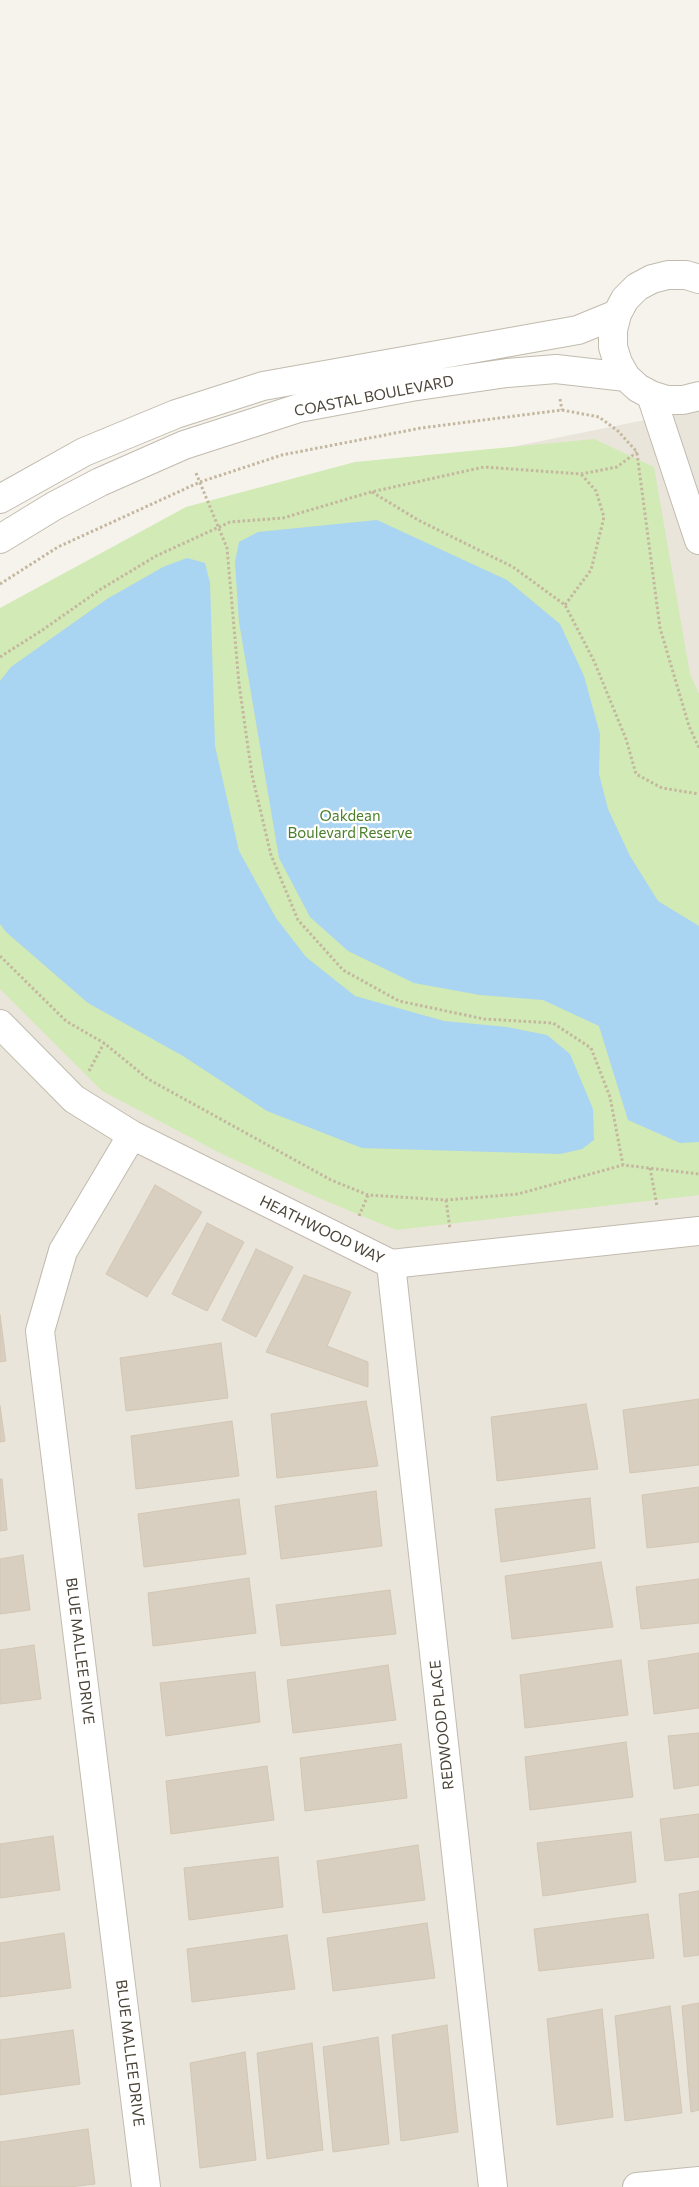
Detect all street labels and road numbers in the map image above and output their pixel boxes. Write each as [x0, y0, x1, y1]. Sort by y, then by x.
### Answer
street label: COASTAL BOULEVARD [293, 372, 455, 420]
street label: HEATHWOOD WAY [257, 1192, 387, 1268]
street label: BLUE MALLEE DRIVE [62, 1577, 98, 1725]
street label: REDWOOD PLACE [426, 1659, 458, 1791]
street label: BLUE MALLEE DRIVE [112, 1979, 148, 2127]

